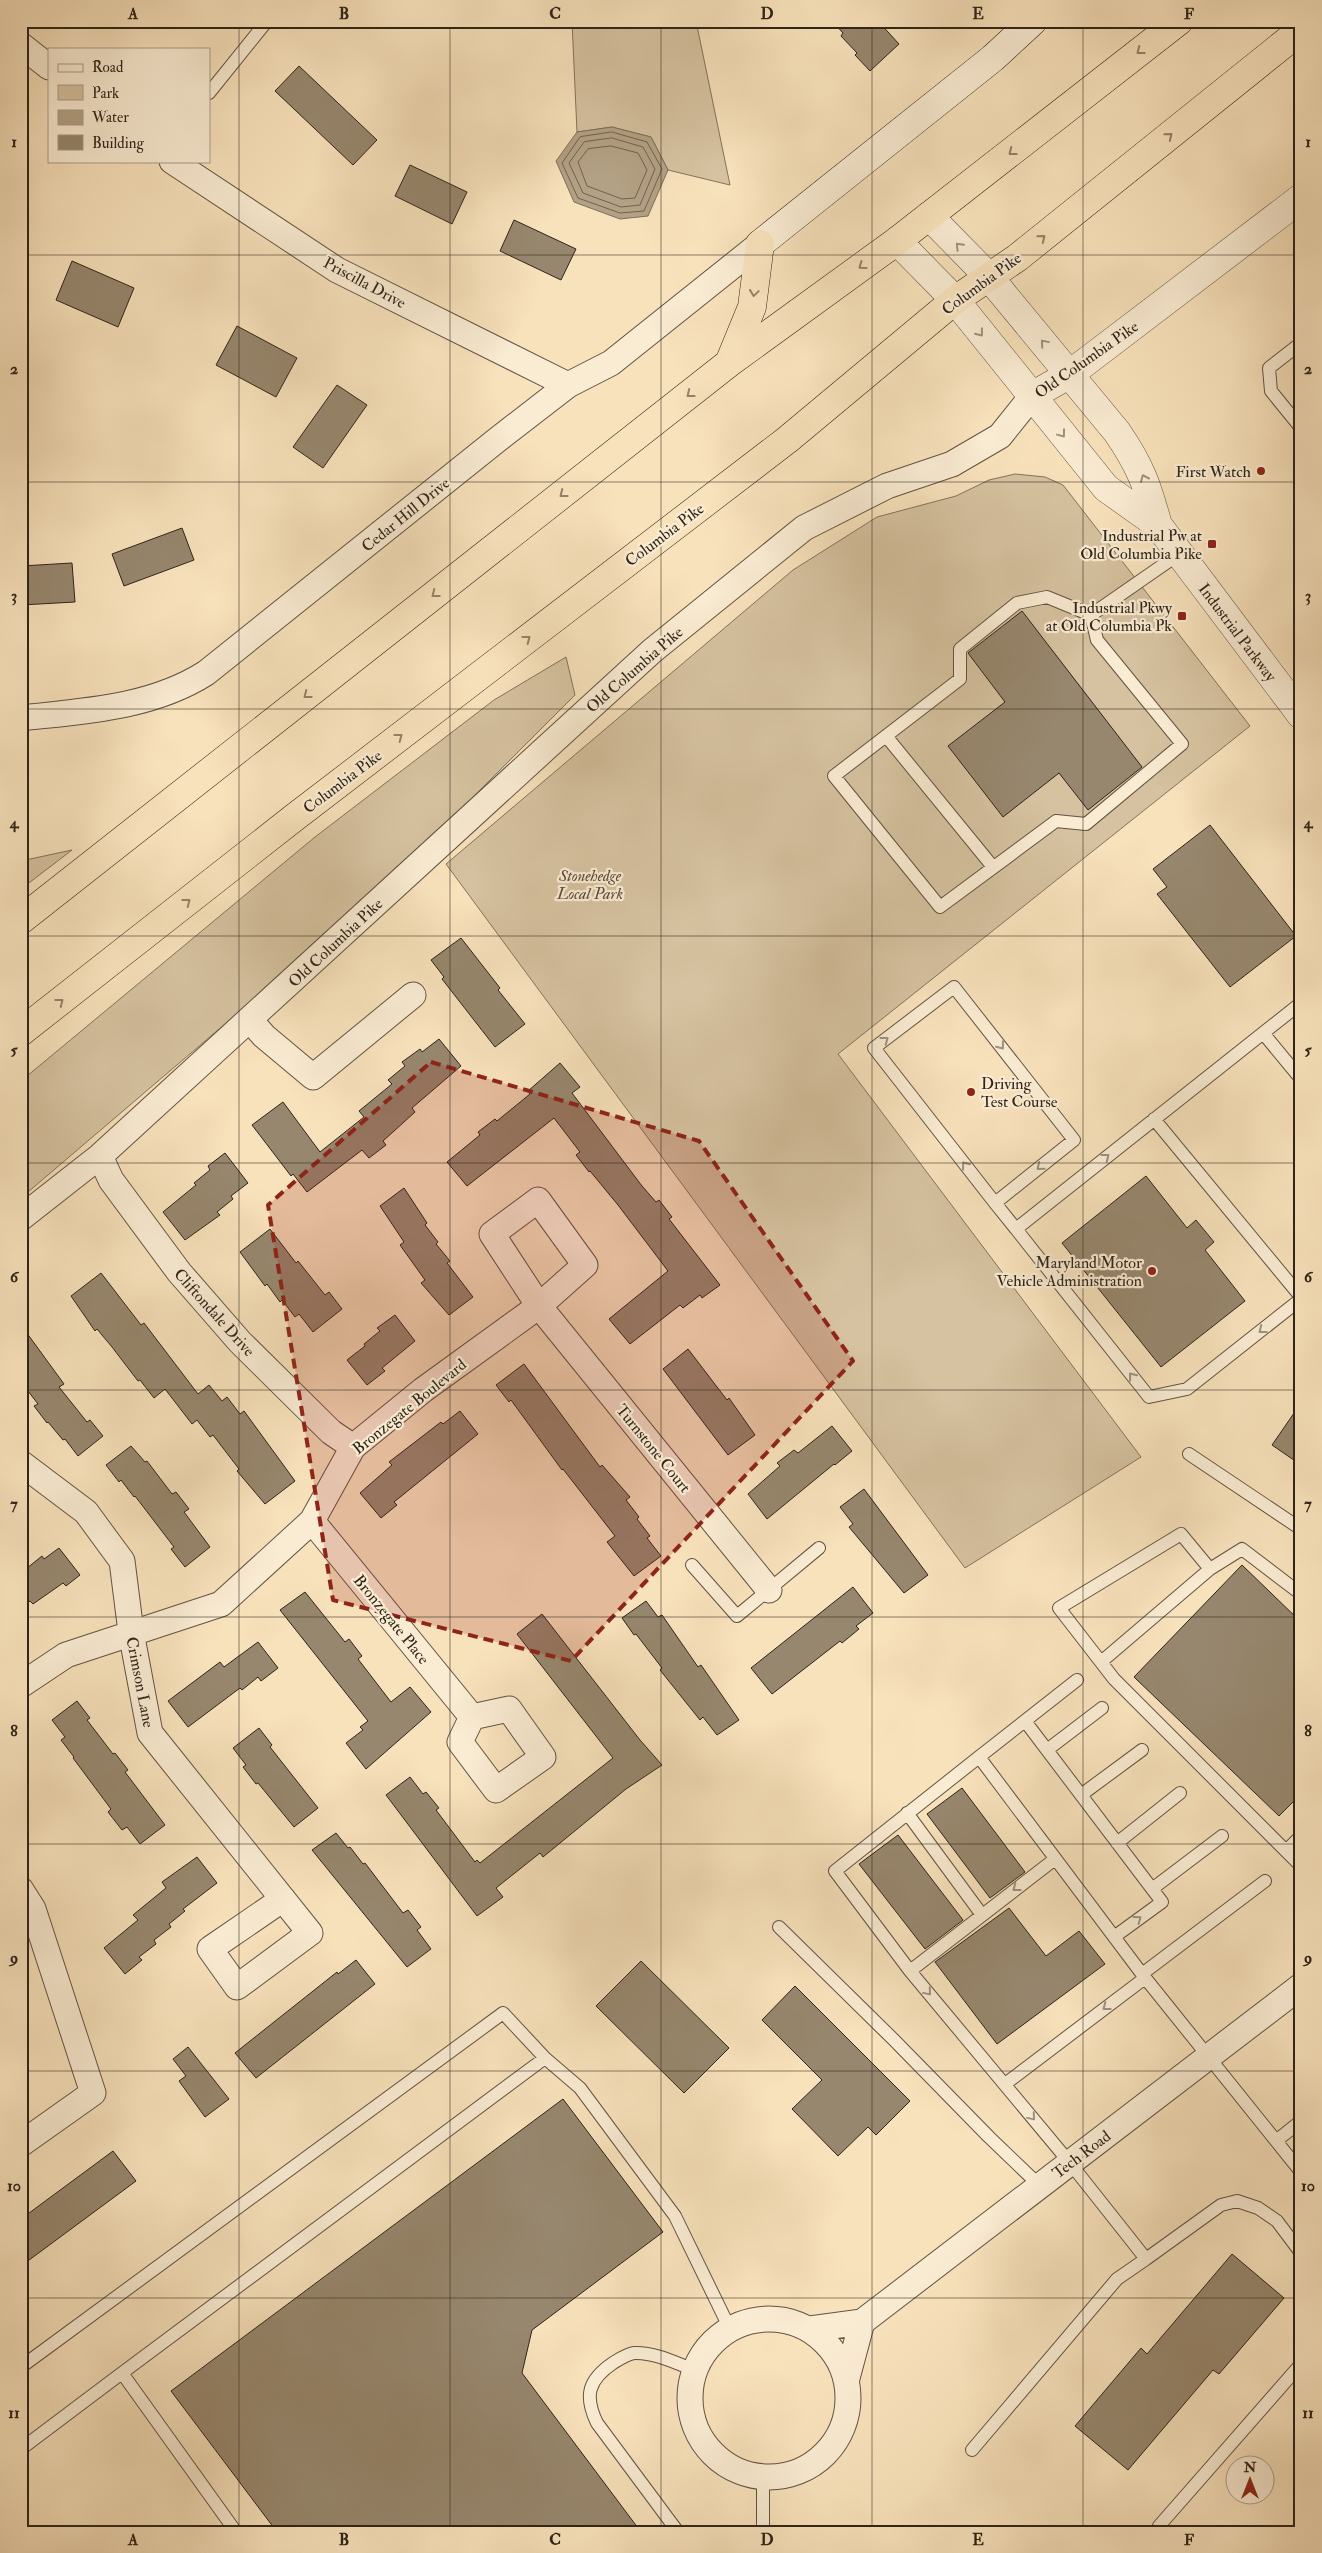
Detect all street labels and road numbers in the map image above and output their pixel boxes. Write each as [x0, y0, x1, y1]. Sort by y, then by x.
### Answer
street label: Columbia Pike [938, 248, 1026, 319]
street label: Priscilla Drive [320, 253, 409, 313]
street label: Old Columbia Pike [1031, 317, 1142, 403]
street label: Cedar Hill Drive [357, 473, 454, 556]
street label: Columbia Pike [621, 498, 708, 571]
street label: Industrial Parkway [1194, 579, 1281, 687]
street label: Old Columbia Pike [582, 622, 687, 717]
street label: Columbia Pike [299, 745, 386, 818]
street label: Old Columbia Pike [284, 894, 387, 992]
street label: Cliftondale Drive [170, 1265, 259, 1361]
street label: Bronzegate Boulevard [349, 1355, 471, 1459]
street label: Turnstone Court [611, 1400, 695, 1497]
street label: Bronzegate Place [349, 1571, 434, 1669]
street label: Crimson Lane [121, 1635, 159, 1730]
street label: Tech Road [1048, 2126, 1115, 2183]

